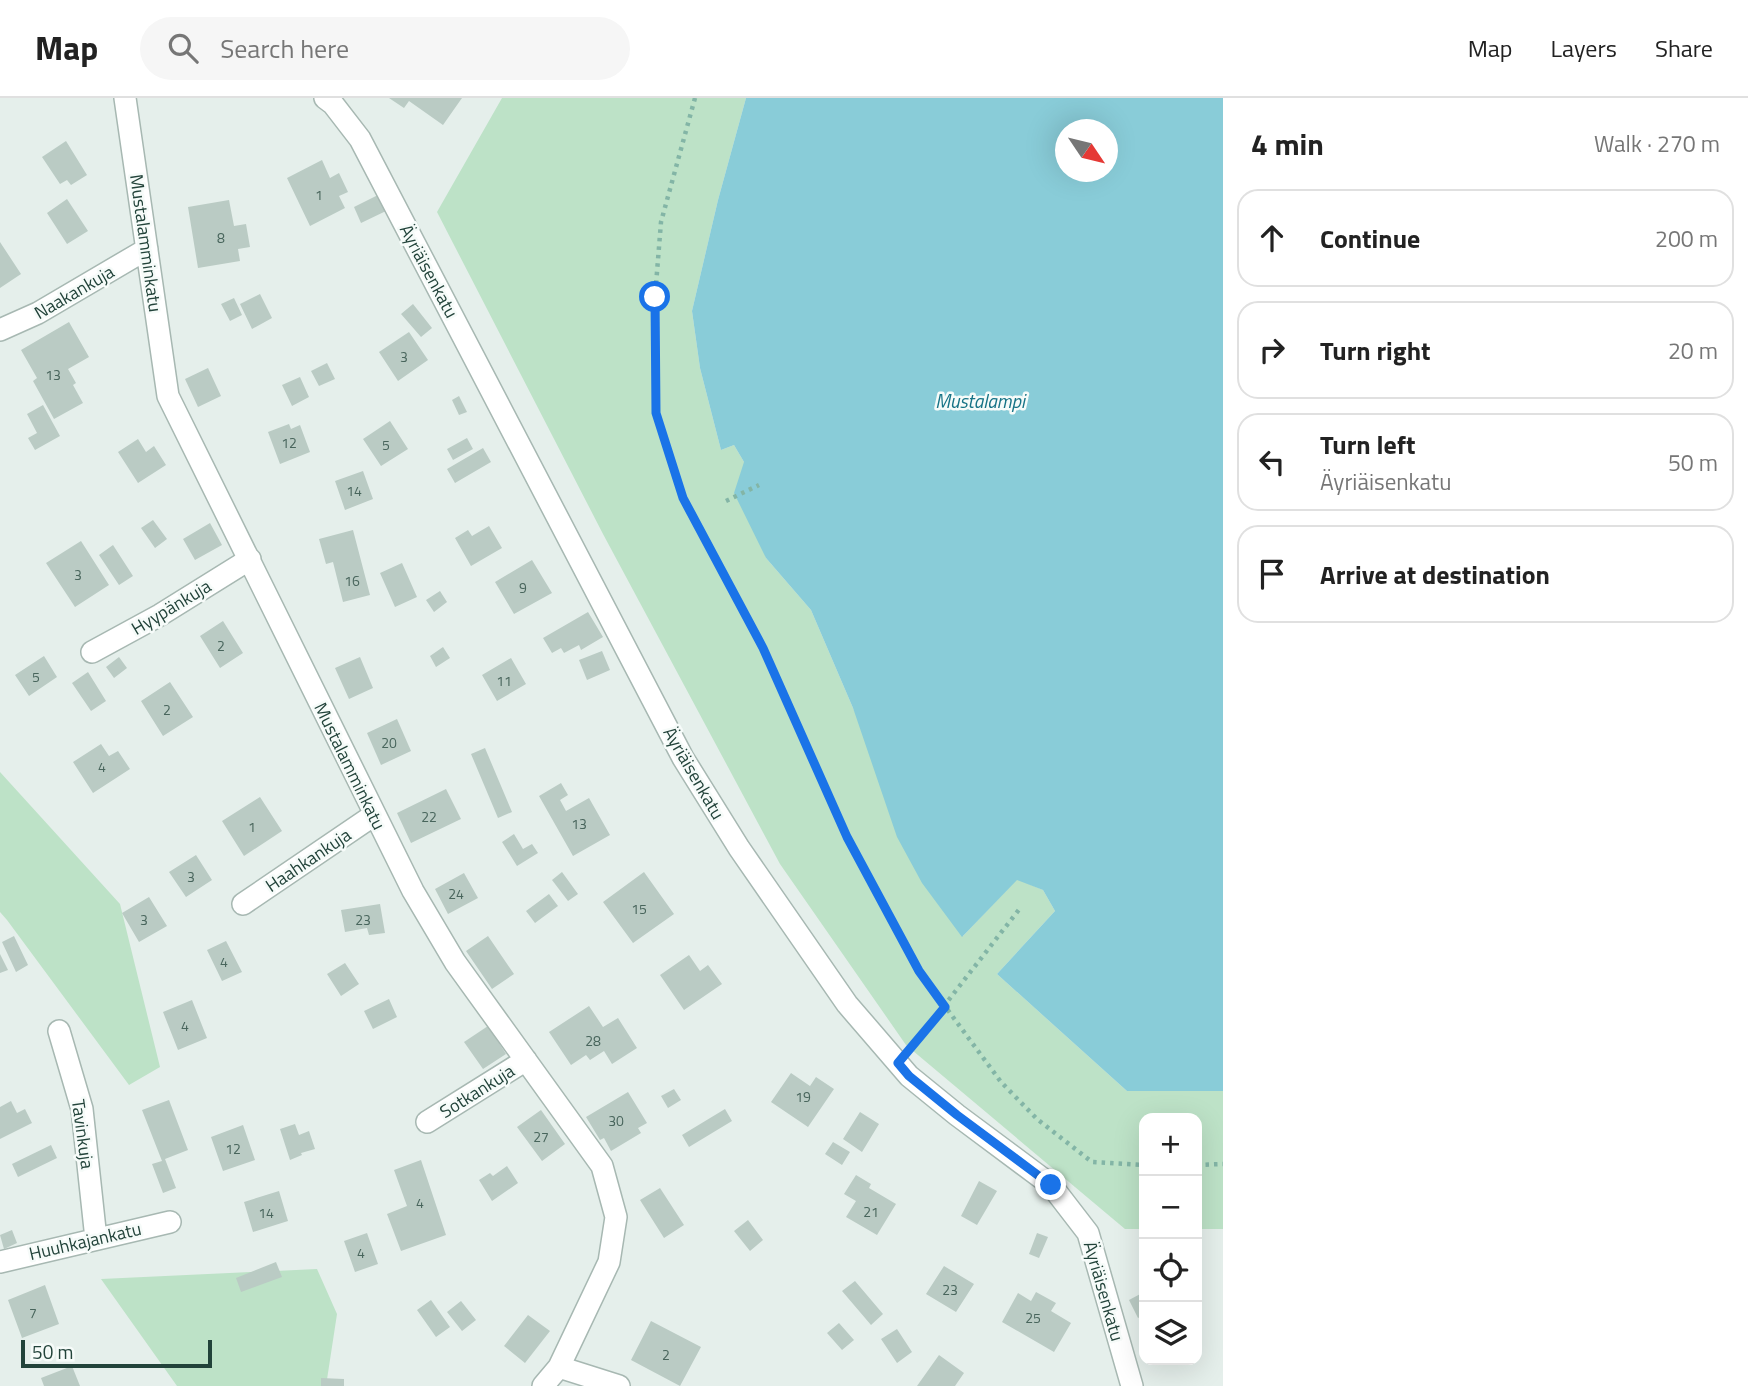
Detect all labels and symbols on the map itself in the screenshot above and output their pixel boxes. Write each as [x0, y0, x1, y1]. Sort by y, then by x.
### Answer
north arrow [1055, 119, 1118, 182]
street label: Mustalamminkatu [123, 172, 169, 314]
house number: 1 [315, 184, 323, 205]
street label: Äyriäisenkatu [393, 219, 465, 323]
house number: 8 [217, 227, 225, 248]
street label: Naakankuja [29, 258, 119, 326]
route start [639, 281, 670, 312]
house number: 3 [400, 346, 408, 367]
house number: 13 [45, 364, 61, 385]
water label: Mustalampi [935, 386, 1027, 415]
house number: 12 [281, 432, 297, 453]
house number: 5 [382, 434, 390, 455]
house number: 14 [346, 480, 362, 501]
house number: 3 [74, 564, 82, 585]
house number: 16 [344, 570, 360, 591]
street label: Hyypänkuja [126, 573, 216, 641]
house number: 9 [519, 577, 527, 598]
house number: 2 [217, 635, 225, 656]
house number: 5 [32, 666, 40, 687]
house number: 11 [496, 670, 512, 691]
street label: Mustalamminkatu [307, 698, 393, 834]
house number: 2 [163, 699, 171, 720]
street label: Äyriäisenkatu [657, 722, 731, 824]
house number: 20 [381, 732, 397, 753]
house number: 4 [98, 756, 106, 777]
house number: 22 [421, 806, 437, 827]
house number: 13 [571, 813, 587, 834]
house number: 1 [248, 816, 256, 837]
street label: Haahkankuja [260, 821, 356, 899]
house number: 3 [187, 866, 195, 887]
house number: 24 [448, 883, 464, 904]
house number: 15 [631, 898, 647, 919]
house number: 3 [140, 909, 148, 930]
house number: 23 [355, 909, 371, 930]
house number: 4 [220, 951, 228, 972]
house number: 4 [181, 1015, 189, 1036]
house number: 28 [585, 1030, 601, 1051]
street label: Sotkankuja [434, 1057, 520, 1125]
house number: 19 [795, 1086, 811, 1107]
street label: Tavinkuja [65, 1097, 101, 1171]
house number: 30 [608, 1110, 624, 1131]
house number: 27 [533, 1126, 549, 1147]
house number: 12 [225, 1138, 241, 1159]
route end [1035, 1169, 1066, 1200]
house number: 4 [416, 1192, 424, 1213]
house number: 21 [863, 1201, 879, 1222]
house number: 14 [258, 1202, 274, 1223]
street label: Huuhkajankatu [26, 1215, 144, 1267]
street label: Äyriäisenkatu [1077, 1238, 1131, 1344]
house number: 4 [357, 1242, 365, 1263]
house number: 23 [942, 1279, 958, 1300]
house number: 7 [29, 1302, 37, 1323]
house number: 25 [1025, 1307, 1041, 1328]
scale bar [21, 1337, 212, 1369]
house number: 2 [662, 1344, 670, 1365]

